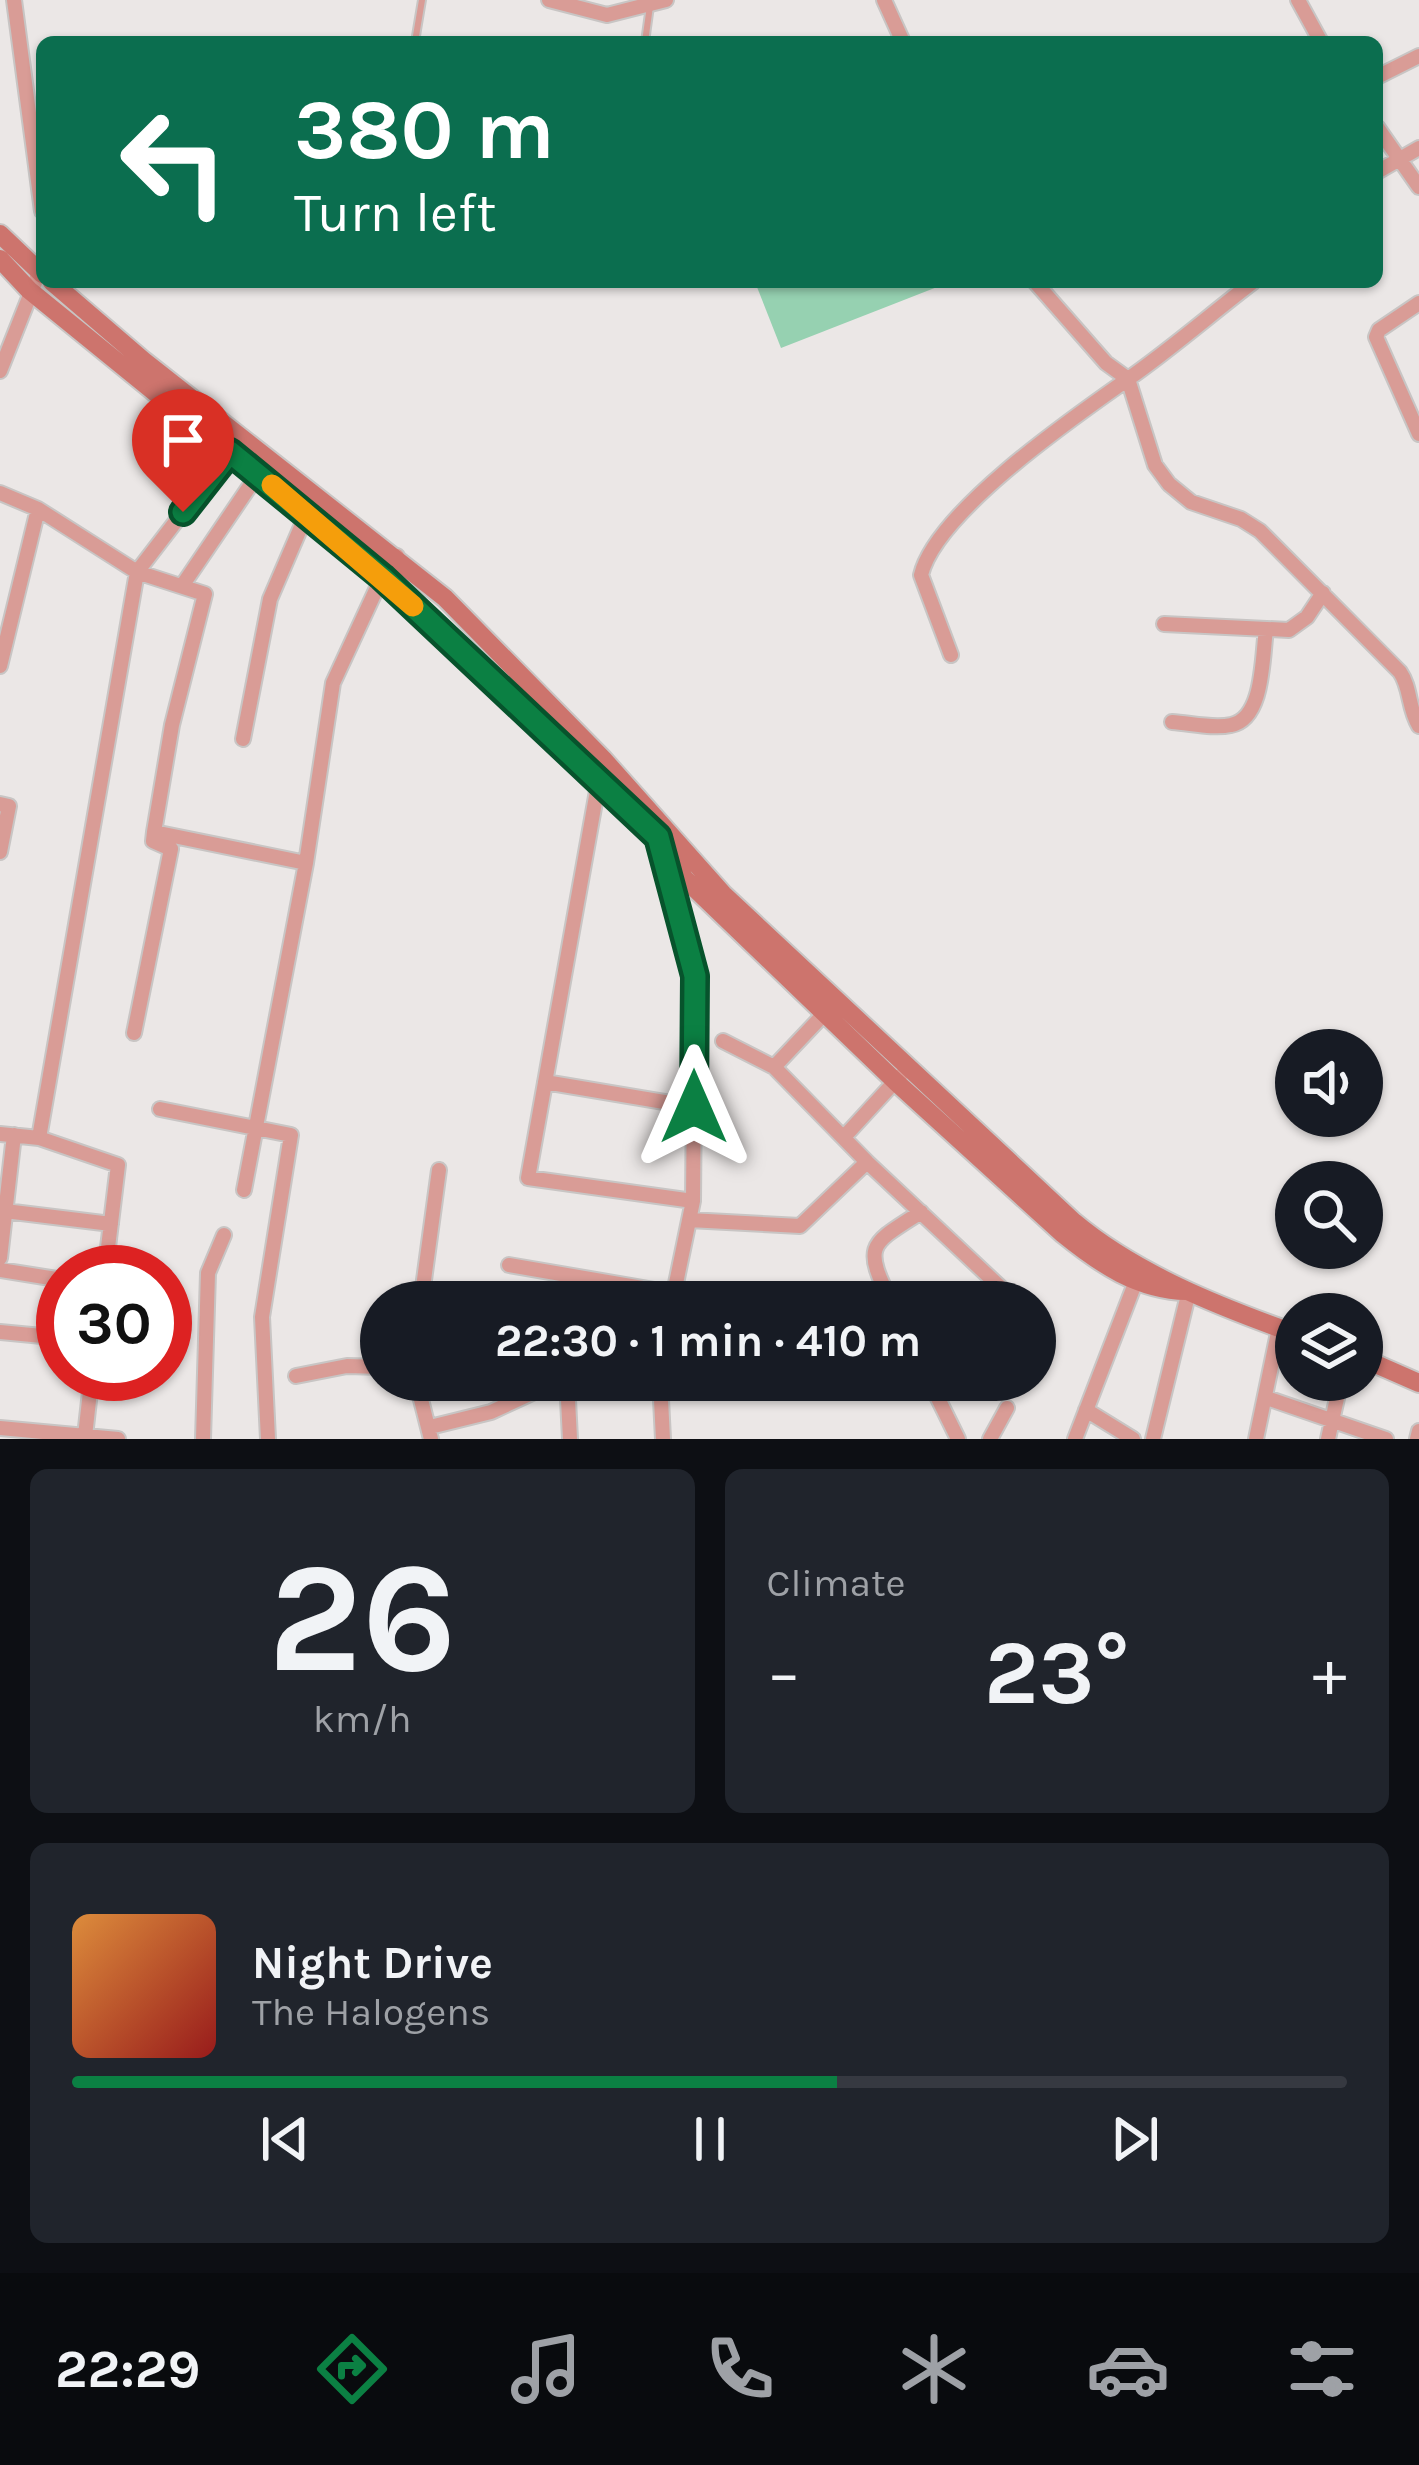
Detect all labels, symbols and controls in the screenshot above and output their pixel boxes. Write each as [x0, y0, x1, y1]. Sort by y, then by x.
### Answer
text: 380 m [294, 81, 555, 179]
icon: left [96, 84, 252, 240]
text: Turn left [294, 181, 497, 245]
pin [132, 389, 234, 512]
icon: arrive [150, 407, 216, 473]
map controls [1275, 1029, 1383, 1401]
button: sound [1275, 1029, 1383, 1137]
position arrow [631, 1044, 757, 1170]
button: search [1275, 1161, 1383, 1269]
speed limit sign: 30 [36, 1245, 192, 1401]
button: layers [1275, 1293, 1383, 1401]
text: 22:30 · 1 min · 410 m [495, 1315, 921, 1367]
text: 26 [268, 1527, 457, 1709]
text: Climate [767, 1560, 906, 1606]
text: 23° [984, 1620, 1129, 1726]
text: − [767, 1634, 801, 1712]
text: + [1312, 1634, 1347, 1712]
text: km/h [313, 1696, 412, 1742]
text: Night Drive [252, 1937, 493, 1989]
text: The Halogens [252, 1989, 490, 2035]
icon: previous [252, 2106, 318, 2172]
icon: pause [677, 2106, 743, 2172]
icon: next [1102, 2106, 1168, 2172]
icon: directions [310, 2327, 394, 2411]
icon: music [504, 2327, 588, 2411]
icon: phone [698, 2327, 782, 2411]
icon: climate [892, 2327, 976, 2411]
icon: car [1086, 2327, 1170, 2411]
icon: filters [1280, 2327, 1364, 2411]
text: 22:29 [55, 2337, 200, 2401]

